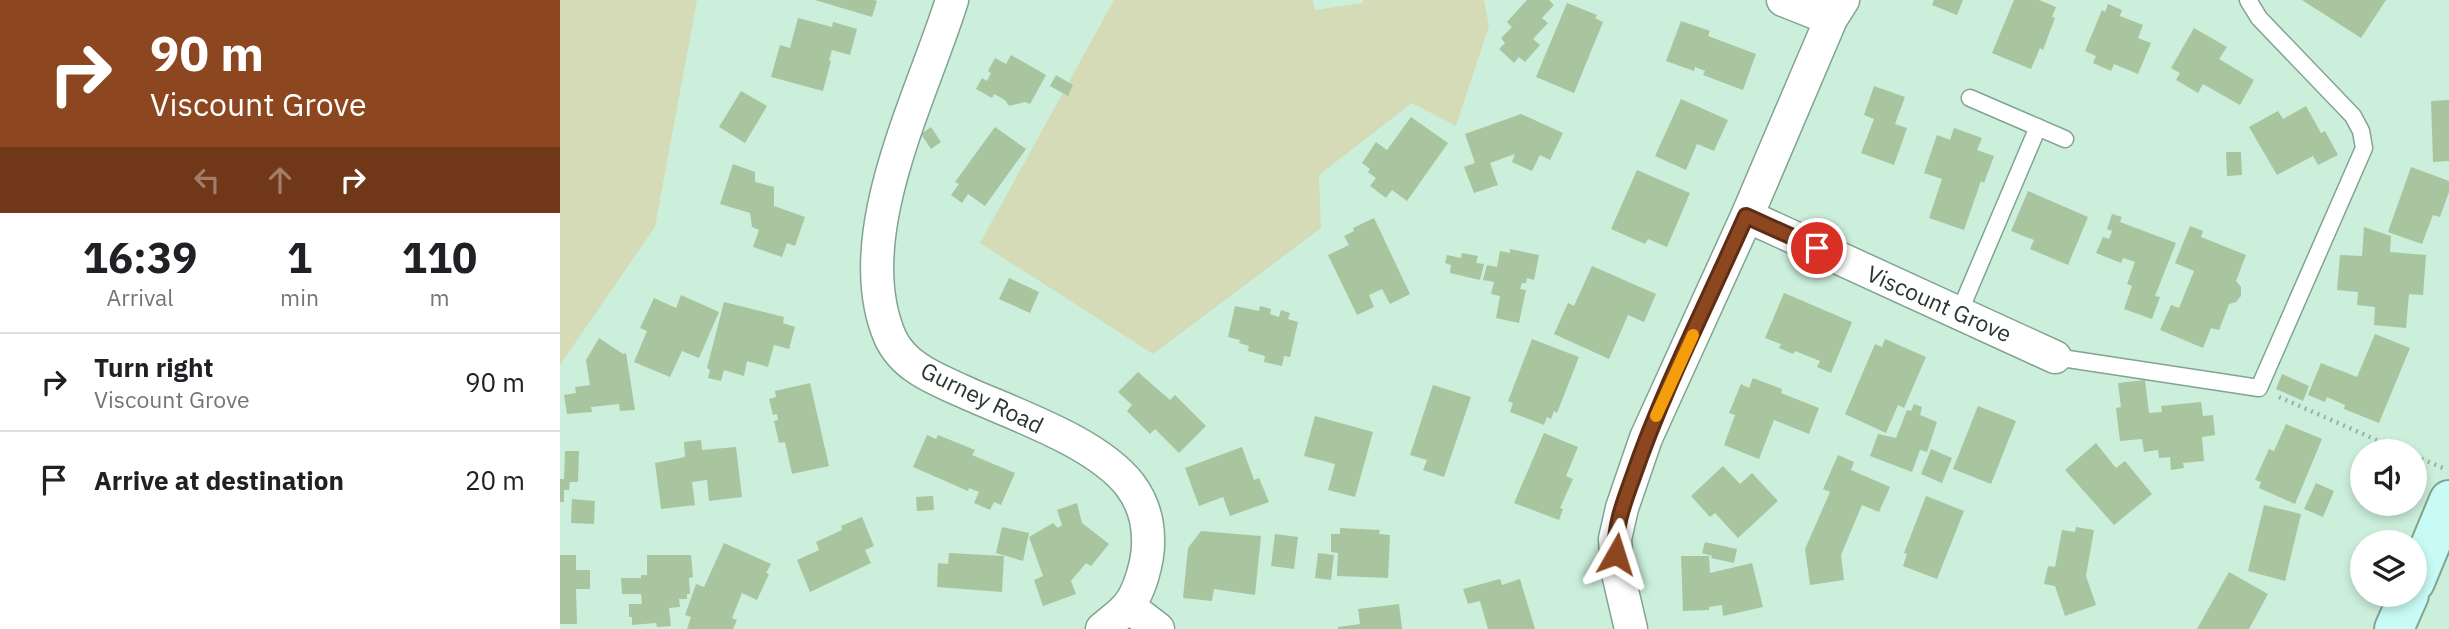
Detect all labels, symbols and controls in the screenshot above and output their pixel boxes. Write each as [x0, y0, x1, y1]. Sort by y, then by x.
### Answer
text: 90 m [150, 21, 264, 84]
icon: right [35, 28, 126, 119]
text: Viscount Grove [150, 83, 367, 125]
icon: left [188, 161, 226, 199]
icon: ahead [261, 161, 299, 199]
icon: right [334, 161, 372, 199]
pin [1787, 218, 1847, 278]
icon: arrive [1798, 229, 1836, 267]
text: 16:39 [83, 230, 197, 285]
text: 1 [287, 230, 312, 285]
text: 110 [402, 230, 477, 285]
street label: Viscount Grove [1862, 258, 2017, 348]
text: Arrival [107, 282, 174, 312]
text: min [280, 282, 319, 312]
text: m [429, 282, 450, 312]
text: Turn right [94, 350, 213, 384]
street label: Gurney Road [916, 354, 1049, 440]
icon: right [35, 363, 73, 401]
text: 90 m [465, 365, 525, 399]
text: Viscount Grove [94, 384, 250, 414]
map controls [2350, 439, 2427, 607]
button: sound [2350, 439, 2427, 516]
icon: arrive [35, 461, 73, 499]
text: Arrive at destination [94, 463, 344, 497]
text: 20 m [465, 463, 525, 497]
position arrow [1579, 517, 1653, 591]
button: layers [2350, 530, 2427, 607]

